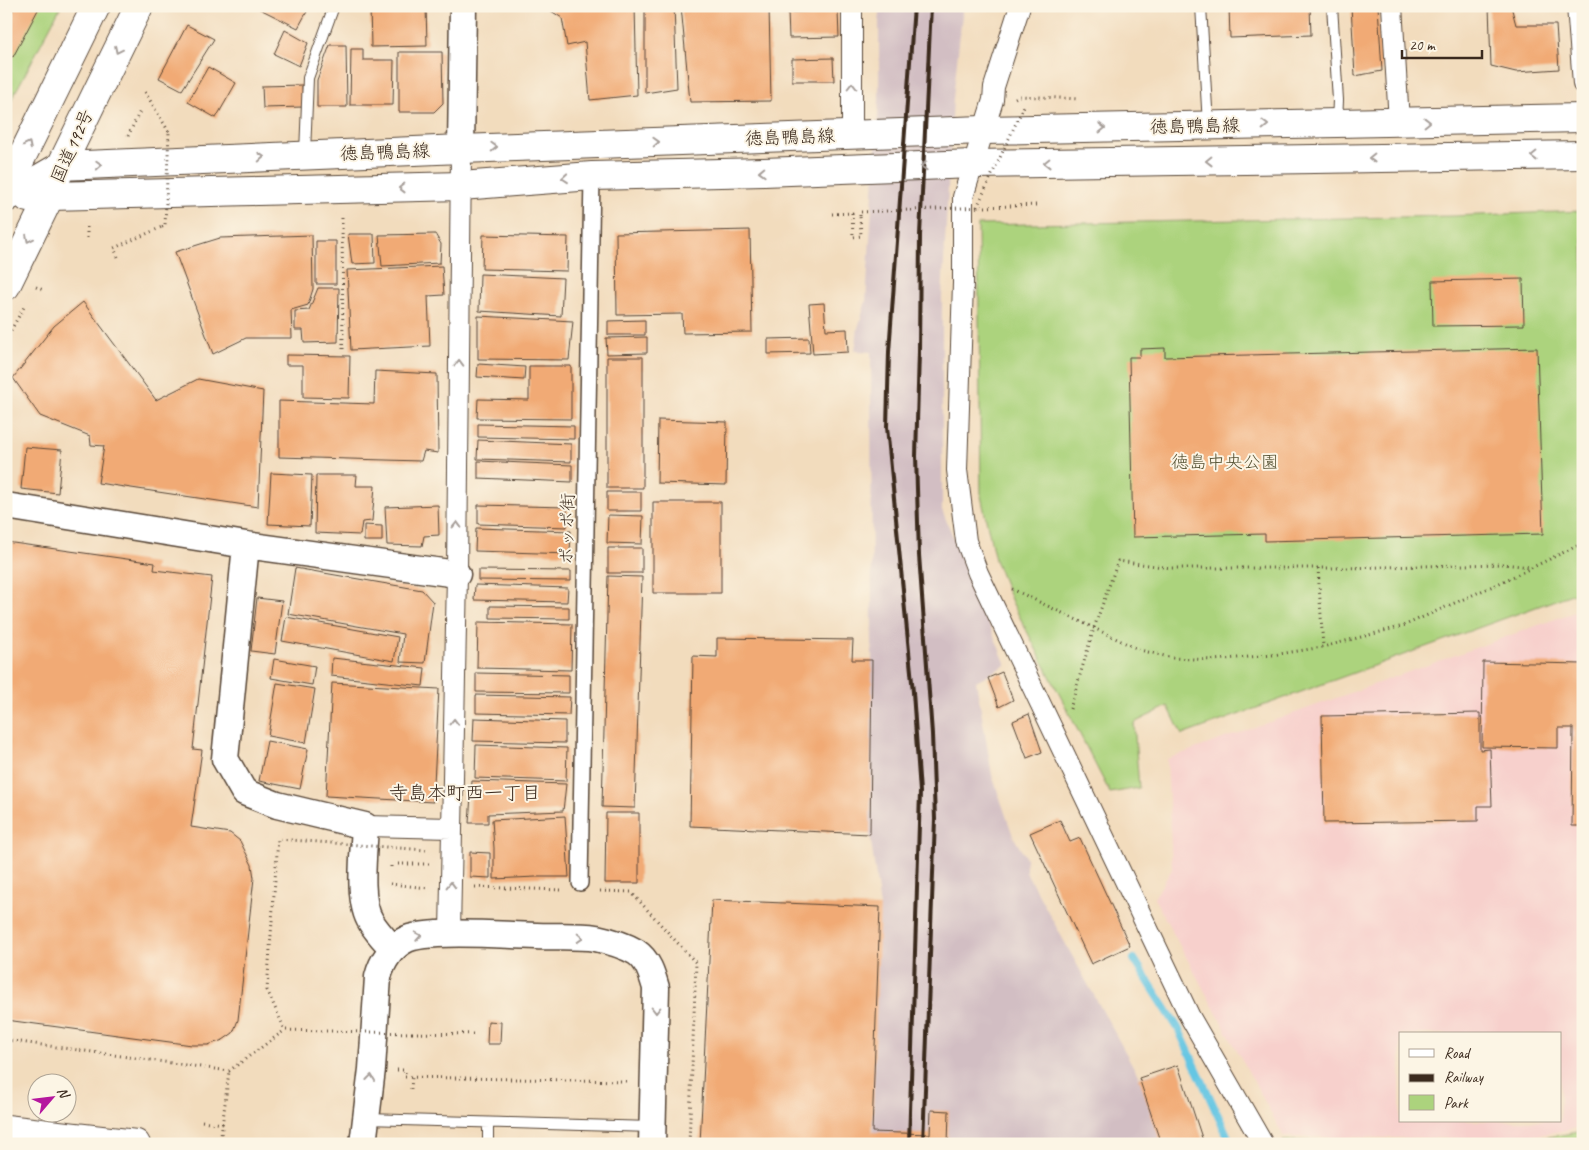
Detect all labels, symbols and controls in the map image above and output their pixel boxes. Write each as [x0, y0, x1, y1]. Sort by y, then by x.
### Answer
scale bar [1402, 28, 1482, 60]
text: 20 m [1409, 36, 1436, 55]
one-way arrow [114, 45, 124, 54]
one-way arrow [847, 82, 857, 90]
street label: 国道192号 [46, 106, 98, 186]
street label: 徳島鴨島線 [1150, 114, 1240, 138]
one-way arrow [1423, 116, 1431, 127]
one-way arrow [1261, 120, 1269, 130]
one-way arrow [1098, 122, 1106, 133]
street label: 徳島鴨島線 [745, 124, 835, 150]
one-way arrow [652, 136, 660, 147]
street label: 徳島鴨島線 [340, 139, 430, 165]
one-way arrow [22, 141, 32, 150]
one-way arrow [490, 142, 498, 153]
one-way arrow [1530, 151, 1538, 161]
one-way arrow [258, 152, 266, 163]
one-way arrow [1367, 153, 1375, 163]
one-way arrow [1205, 156, 1212, 166]
one-way arrow [1042, 158, 1050, 168]
one-way arrow [95, 159, 103, 170]
one-way arrow [920, 161, 928, 172]
one-way arrow [758, 167, 766, 177]
one-way arrow [560, 173, 568, 184]
one-way arrow [398, 183, 406, 193]
one-way arrow [25, 234, 35, 243]
one-way arrow [454, 358, 464, 366]
park label: 徳島中央公園 [1171, 451, 1279, 473]
street label: ポッポ街 [555, 493, 579, 565]
one-way arrow [452, 521, 462, 528]
one-way arrow [449, 718, 459, 726]
district label: 寺島本町西一丁目 [389, 781, 541, 805]
one-way arrow [446, 880, 456, 888]
one-way arrow [414, 932, 423, 942]
one-way arrow [577, 932, 585, 943]
one-way arrow [650, 1006, 661, 1014]
legend [1399, 1032, 1562, 1122]
text: Road [1444, 1044, 1471, 1063]
text: Railway [1444, 1068, 1485, 1087]
north arrow [28, 1072, 78, 1122]
one-way arrow [365, 1074, 376, 1082]
text: N [53, 1084, 74, 1102]
text: Park [1444, 1094, 1469, 1113]

